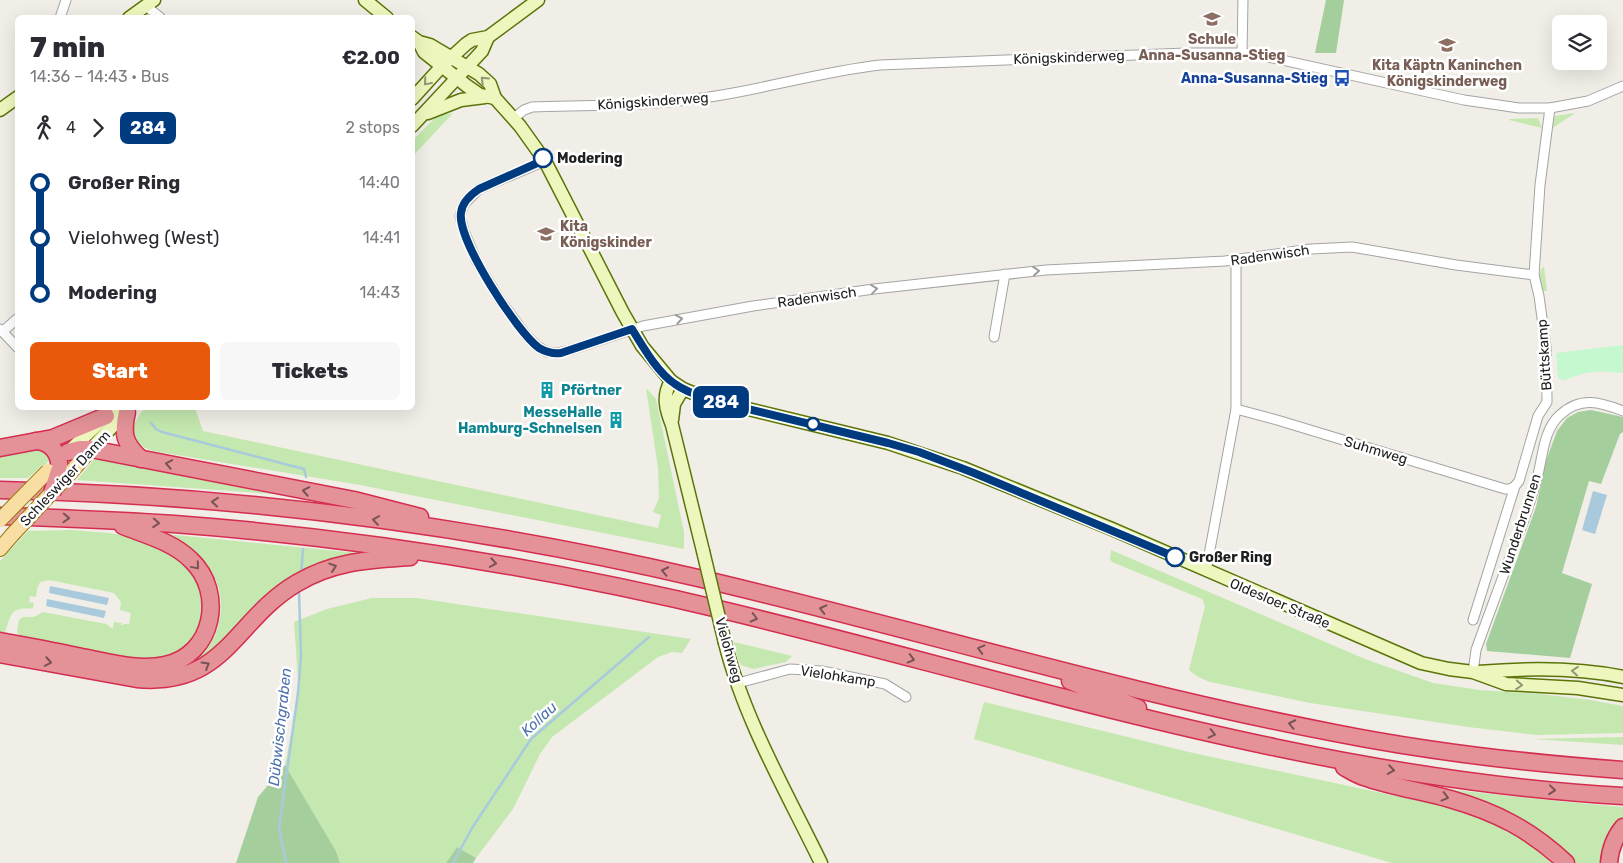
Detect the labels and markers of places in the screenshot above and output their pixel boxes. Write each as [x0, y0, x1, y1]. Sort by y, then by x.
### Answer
school or university icon: Schule Anna-Susanna-Stieg [1202, 9, 1222, 29]
place label: Schule Anna-Susanna-Stieg [1139, 31, 1286, 64]
school or university icon: Kita Käptn Kaninchen Königskinderweg [1437, 35, 1457, 55]
place label: Kita Käptn Kaninchen Königskinderweg [1372, 57, 1522, 90]
bus stop icon: Anna-Susanna-Stieg [1332, 68, 1352, 88]
place label: Anna-Susanna-Stieg [1181, 70, 1328, 87]
marker: Modering [533, 148, 553, 168]
place label: Modering [557, 150, 623, 167]
place label: Kita Königskinder [560, 218, 652, 251]
school or university icon: Kita Königskinder [536, 224, 556, 244]
building icon: Pförtner [537, 380, 557, 400]
place label: Pförtner [561, 382, 622, 399]
place label: MesseHalle Hamburg-Schnelsen [458, 404, 602, 437]
building icon: MesseHalle Hamburg-Schnelsen [606, 410, 626, 430]
unlabelled marker [806, 417, 820, 431]
marker: Großer Ring [1165, 547, 1185, 567]
place label: Großer Ring [1189, 549, 1272, 566]

